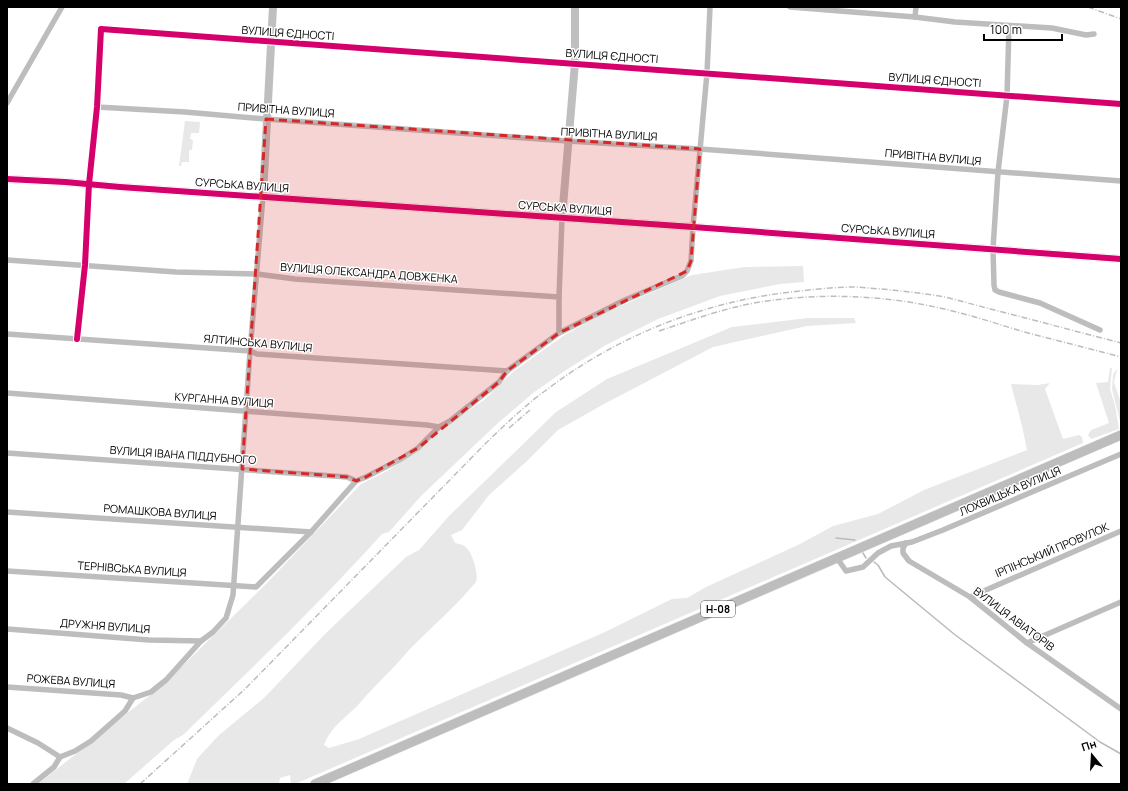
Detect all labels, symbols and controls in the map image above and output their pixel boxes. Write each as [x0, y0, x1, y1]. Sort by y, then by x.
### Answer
scale bar [984, 16, 1062, 42]
text: 100 m [990, 21, 1022, 38]
street label: ВУЛИЦЯ ЄДНОСТІ [241, 22, 335, 43]
street label: ВУЛИЦЯ ЄДНОСТІ [565, 45, 659, 66]
street label: ВУЛИЦЯ ЄДНОСТІ [888, 69, 982, 90]
street label: ПРИВІТНА ВУЛИЦЯ [237, 99, 335, 120]
street label: ПРИВІТНА ВУЛИЦЯ [560, 123, 658, 144]
street label: ПРИВІТНА ВУЛИЦЯ [884, 145, 982, 168]
street label: СУРСЬКА ВУЛИЦЯ [195, 174, 289, 195]
street label: СУРСЬКА ВУЛИЦЯ [518, 197, 612, 218]
street label: СУРСЬКА ВУЛИЦЯ [841, 220, 935, 241]
street label: ВУЛИЦЯ ОЛЕКСАНДРА ДОВЖЕНКА [280, 259, 458, 286]
street label: ЯЛТИНСЬКА ВУЛИЦЯ [203, 330, 313, 355]
street label: КУРГАННА ВУЛИЦЯ [174, 389, 274, 410]
street label: ВУЛИЦЯ ІВАНА ПІДДУБНОГО [109, 442, 257, 467]
street label: ЛОХВИЦЬКА ВУЛИЦЯ [957, 462, 1063, 519]
street label: РОМАШКОВА ВУЛИЦЯ [103, 500, 217, 523]
street label: ІРПІНСЬКИЙ ПРОВУЛОК [993, 519, 1111, 580]
street label: ТЕРНІВСЬКА ВУЛИЦЯ [77, 557, 187, 580]
street label: ВУЛИЦЯ АВІАТОРІВ [971, 583, 1058, 654]
road number: Н-08 [701, 601, 735, 617]
street label: ДРУЖНЯ ВУЛИЦЯ [59, 615, 151, 636]
street label: РОЖЕВА ВУЛИЦЯ [26, 670, 116, 691]
north arrow [1072, 735, 1112, 775]
text: Пн [1079, 736, 1098, 754]

